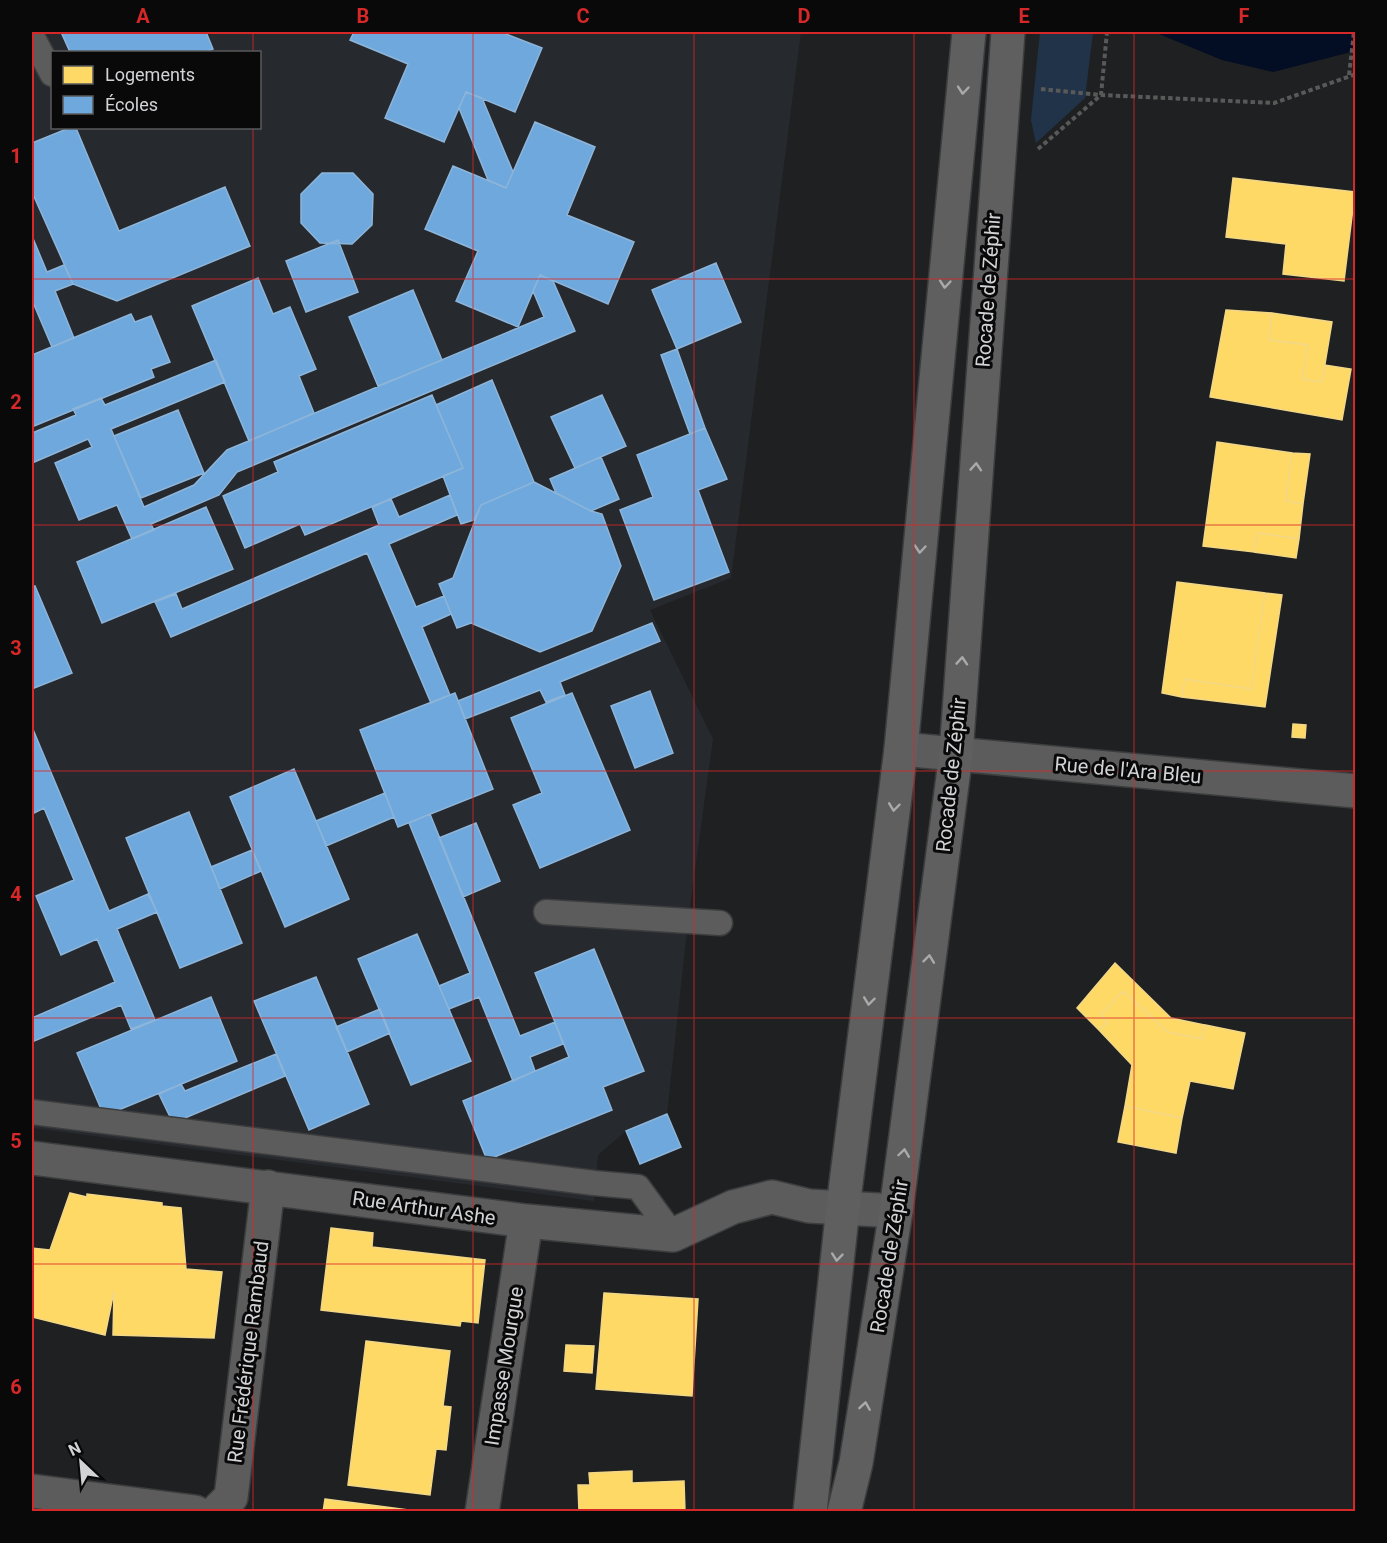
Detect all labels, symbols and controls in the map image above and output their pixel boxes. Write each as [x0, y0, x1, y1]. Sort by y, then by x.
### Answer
text: A [136, 4, 150, 28]
text: B [357, 4, 369, 28]
text: C [576, 4, 590, 28]
text: D [798, 4, 811, 28]
text: E [1018, 4, 1030, 28]
text: F [1239, 4, 1250, 28]
legend [51, 51, 261, 129]
text: Logements [105, 64, 195, 85]
one-way arrow [957, 85, 970, 94]
text: Écoles [105, 94, 158, 115]
text: 1 [10, 144, 22, 168]
street label: Rocade de Zéphir [971, 212, 1005, 368]
one-way arrow [939, 279, 952, 288]
text: 2 [10, 390, 22, 414]
one-way arrow [969, 462, 982, 471]
one-way arrow [913, 545, 926, 554]
text: 3 [10, 636, 22, 660]
one-way arrow [955, 657, 968, 666]
street label: Rocade de Zéphir [931, 696, 971, 853]
street label: Rue de l'Ara Bleu [1054, 752, 1202, 788]
one-way arrow [888, 803, 901, 812]
text: 4 [10, 882, 22, 906]
one-way arrow [923, 955, 935, 964]
one-way arrow [864, 996, 876, 1005]
text: 5 [10, 1129, 22, 1153]
one-way arrow [897, 1148, 910, 1157]
street label: Rocade de Zéphir [865, 1177, 913, 1334]
street label: Rue Arthur Ashe [351, 1186, 497, 1230]
street label: Rue Frédérique Rambaud [222, 1240, 274, 1464]
one-way arrow [831, 1252, 844, 1261]
street label: Impasse Mourgue [480, 1285, 528, 1447]
text: 6 [10, 1375, 22, 1399]
one-way arrow [859, 1401, 871, 1410]
north arrow [51, 1432, 111, 1492]
text: N [65, 1438, 84, 1460]

